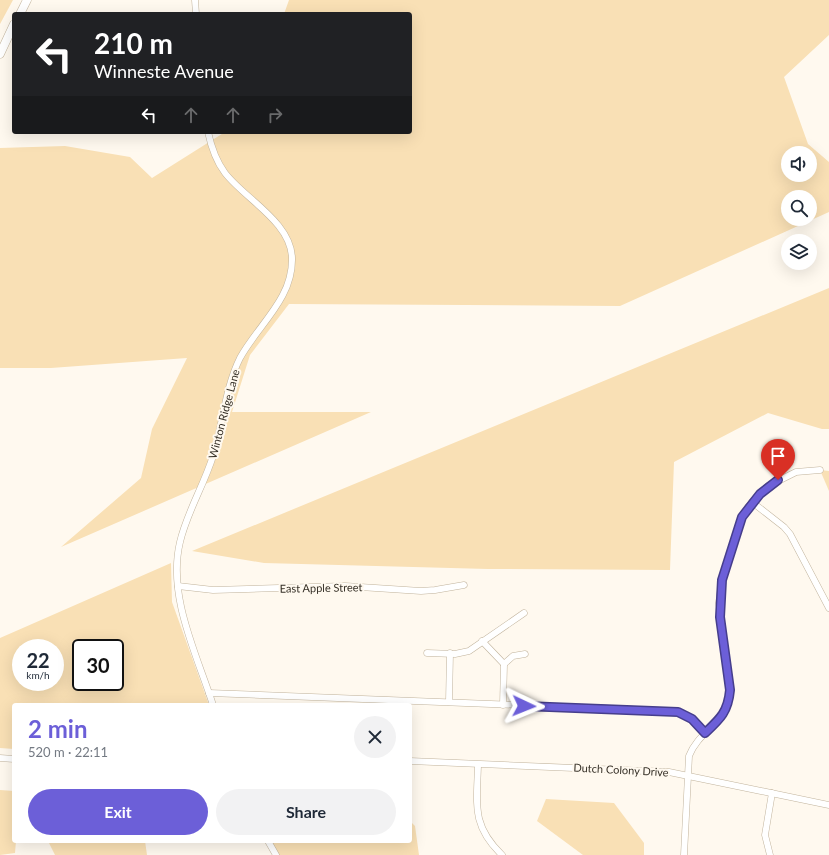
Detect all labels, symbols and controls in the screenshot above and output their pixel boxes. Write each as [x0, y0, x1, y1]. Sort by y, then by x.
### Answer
text: 210 m [94, 26, 173, 60]
icon: left [28, 28, 80, 80]
text: Winneste Avenue [94, 60, 234, 82]
icon: left [138, 104, 160, 126]
icon: ahead [180, 104, 202, 126]
icon: ahead [222, 104, 244, 126]
icon: right [264, 104, 286, 126]
map controls [781, 146, 817, 270]
button: sound [781, 146, 817, 182]
button: search [781, 190, 817, 226]
button: layers [781, 234, 817, 270]
street label: Winton Ridge Lane [205, 368, 242, 460]
pin [761, 439, 795, 480]
icon: arrive [767, 445, 789, 467]
street label: East Apple Street [279, 580, 363, 595]
speed limit sign: 30 [72, 639, 124, 691]
text: 22 [26, 648, 50, 672]
text: km/h [26, 669, 50, 681]
position arrow [503, 685, 545, 727]
text: 2 min [28, 714, 88, 743]
button: close [354, 716, 396, 758]
text: 520 m · 22:11 [28, 744, 108, 760]
street label: Dutch Colony Drive [573, 761, 669, 778]
button: Exit [28, 789, 208, 835]
button: Share [216, 789, 396, 835]

